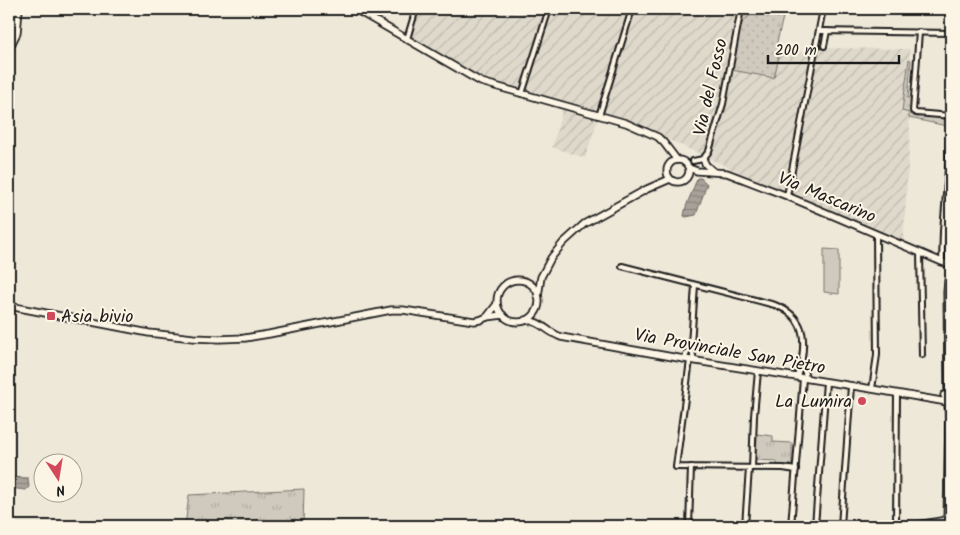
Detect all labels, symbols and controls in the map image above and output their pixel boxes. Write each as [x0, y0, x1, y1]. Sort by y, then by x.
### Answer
scale bar [768, 32, 899, 64]
street label: Via del Fosso [686, 36, 737, 139]
text: 200 m [775, 39, 817, 63]
street label: Via Mascarino [773, 165, 880, 232]
place label: Asia bivio [61, 303, 133, 332]
marker: Asia bivio [45, 310, 57, 322]
street label: Via Provinciale San Pietro [632, 321, 827, 384]
place label: La Lumira [775, 388, 852, 417]
marker: La Lumira [856, 395, 868, 407]
north arrow [32, 452, 82, 502]
text: N [54, 478, 67, 501]

